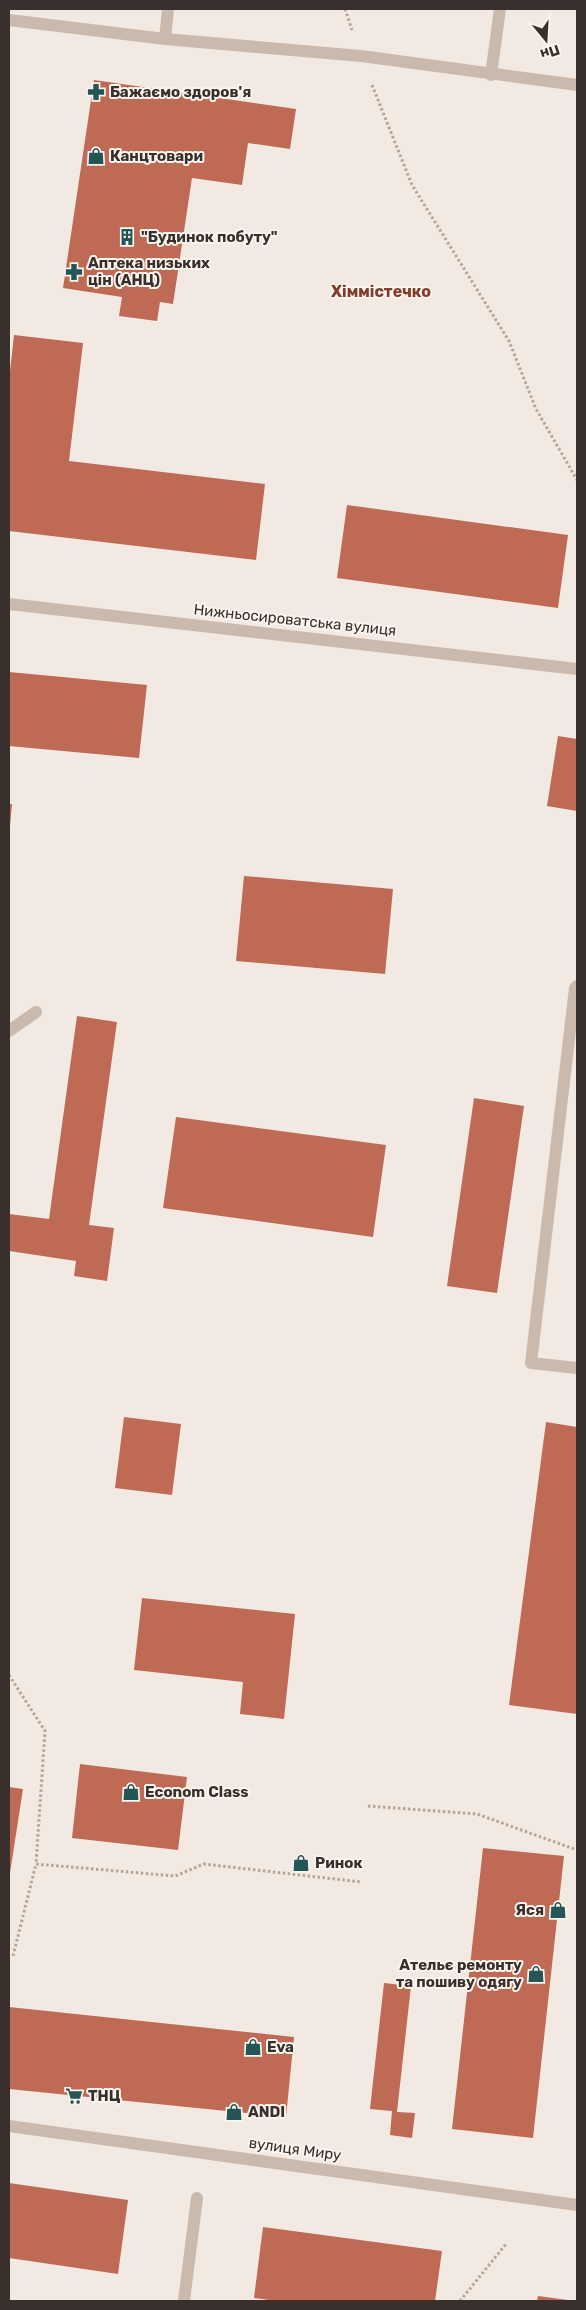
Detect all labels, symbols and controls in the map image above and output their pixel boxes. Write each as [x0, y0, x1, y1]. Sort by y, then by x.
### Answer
north arrow [521, 15, 571, 65]
text: Пн [538, 41, 562, 63]
pharmacy icon: Бажаємо здоров'я [86, 82, 106, 102]
place label: Бажаємо здоров'я [110, 83, 251, 101]
shop icon: Канцтовари [86, 146, 106, 166]
place label: Канцтовари [110, 147, 203, 165]
building icon: "Будинок побуту" [117, 227, 137, 247]
place label: "Будинок побуту" [141, 228, 278, 246]
place label: Аптека низьких цін (АНЦ) [88, 254, 210, 289]
pharmacy icon: Аптека низьких цін (АНЦ) [64, 262, 84, 282]
district label: Хіммістечко [331, 282, 431, 301]
street label: Нижньосироватська вулиця [193, 600, 397, 640]
shop icon: Econom Class [121, 1782, 141, 1802]
place label: Econom Class [145, 1783, 249, 1801]
shop icon: Ринок [291, 1853, 311, 1873]
place label: Ринок [315, 1854, 363, 1872]
shop icon: Яся [548, 1900, 568, 1920]
place label: Яся [516, 1901, 544, 1919]
place label: Ательє ремонту та пошиву одягу [396, 1956, 522, 1991]
shop icon: Ательє ремонту та пошиву одягу [526, 1964, 546, 1984]
shop icon: Eva [243, 2037, 263, 2057]
place label: Eva [267, 2038, 294, 2056]
supermarket icon: ТНЦ [64, 2086, 84, 2106]
place label: ТНЦ [88, 2087, 121, 2105]
shop icon: ANDI [224, 2102, 244, 2122]
place label: ANDI [248, 2103, 285, 2121]
street label: вулиця Миру [248, 2134, 342, 2164]

